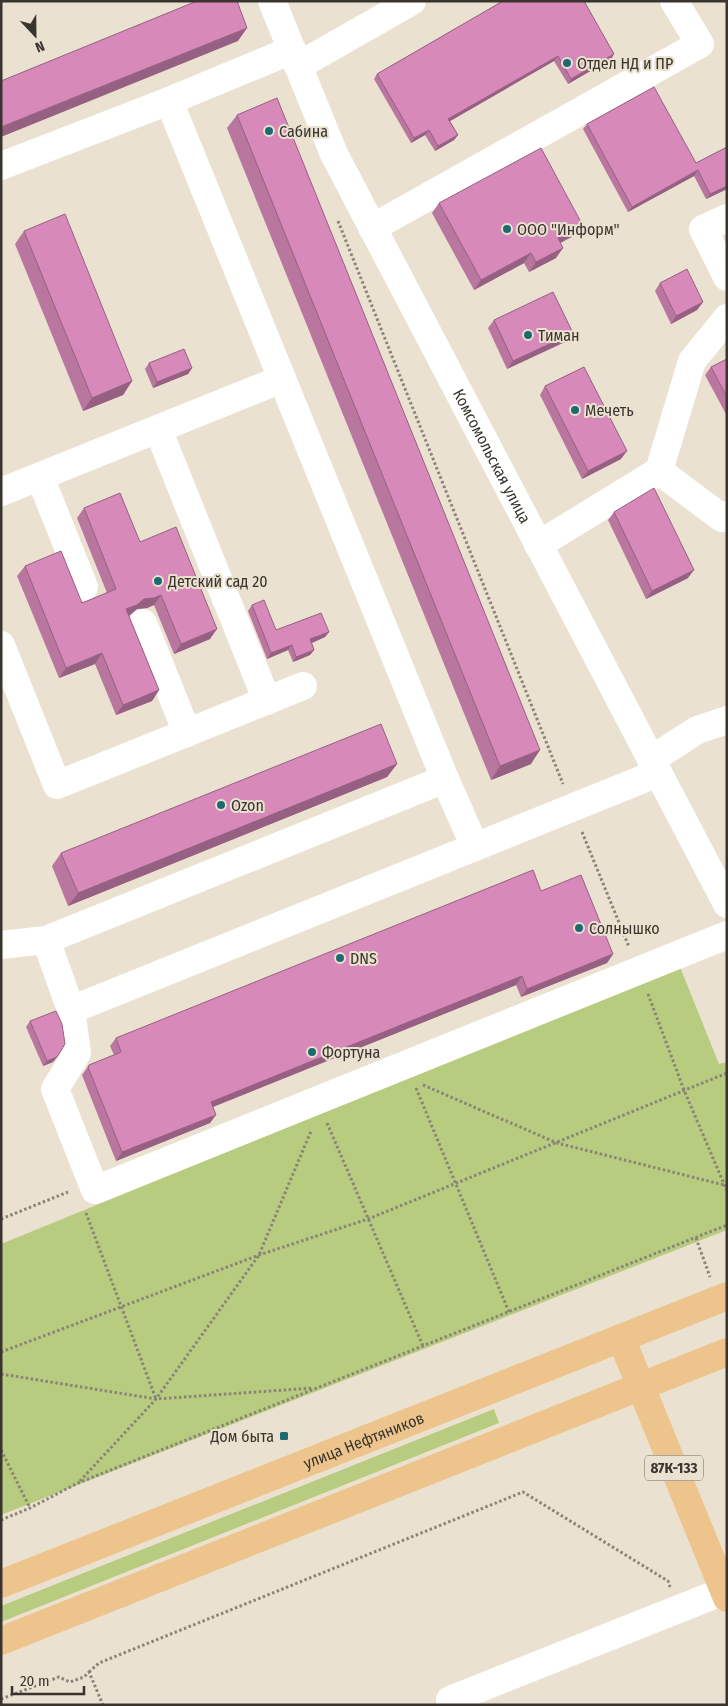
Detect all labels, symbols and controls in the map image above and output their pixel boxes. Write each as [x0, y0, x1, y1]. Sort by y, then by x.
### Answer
north arrow [10, 10, 60, 60]
text: N [33, 37, 47, 56]
place label: Отдел НД и ПР [577, 54, 673, 73]
marker: Отдел НД и ПР [561, 57, 573, 69]
place label: Сабина [279, 122, 328, 141]
marker: Сабина [263, 125, 275, 137]
place label: ООО "Информ" [517, 220, 620, 239]
marker: ООО "Информ" [501, 223, 513, 235]
place label: Тиман [538, 326, 580, 345]
marker: Тиман [522, 329, 534, 341]
street label: Комсомольская улица [449, 386, 535, 526]
place label: Мечеть [585, 401, 634, 420]
marker: Мечеть [569, 404, 581, 416]
place label: Детский сад 20 [167, 572, 268, 591]
marker: Детский сад 20 [152, 575, 164, 587]
place label: Ozon [231, 796, 264, 815]
marker: Ozon [215, 799, 227, 811]
place label: Солнышко [589, 919, 660, 938]
marker: Солнышко [573, 922, 585, 934]
place label: DNS [350, 949, 377, 968]
marker: DNS [334, 952, 346, 964]
place label: Фортуна [322, 1043, 381, 1062]
marker: Фортуна [306, 1046, 318, 1058]
street label: улица Нефтяников [301, 1408, 427, 1473]
place label: Дом быта [209, 1427, 274, 1446]
marker: Дом быта [278, 1430, 290, 1442]
road number: 87К-133 [645, 1456, 703, 1480]
scale bar [12, 1664, 85, 1696]
text: 20 m [20, 1672, 50, 1690]

